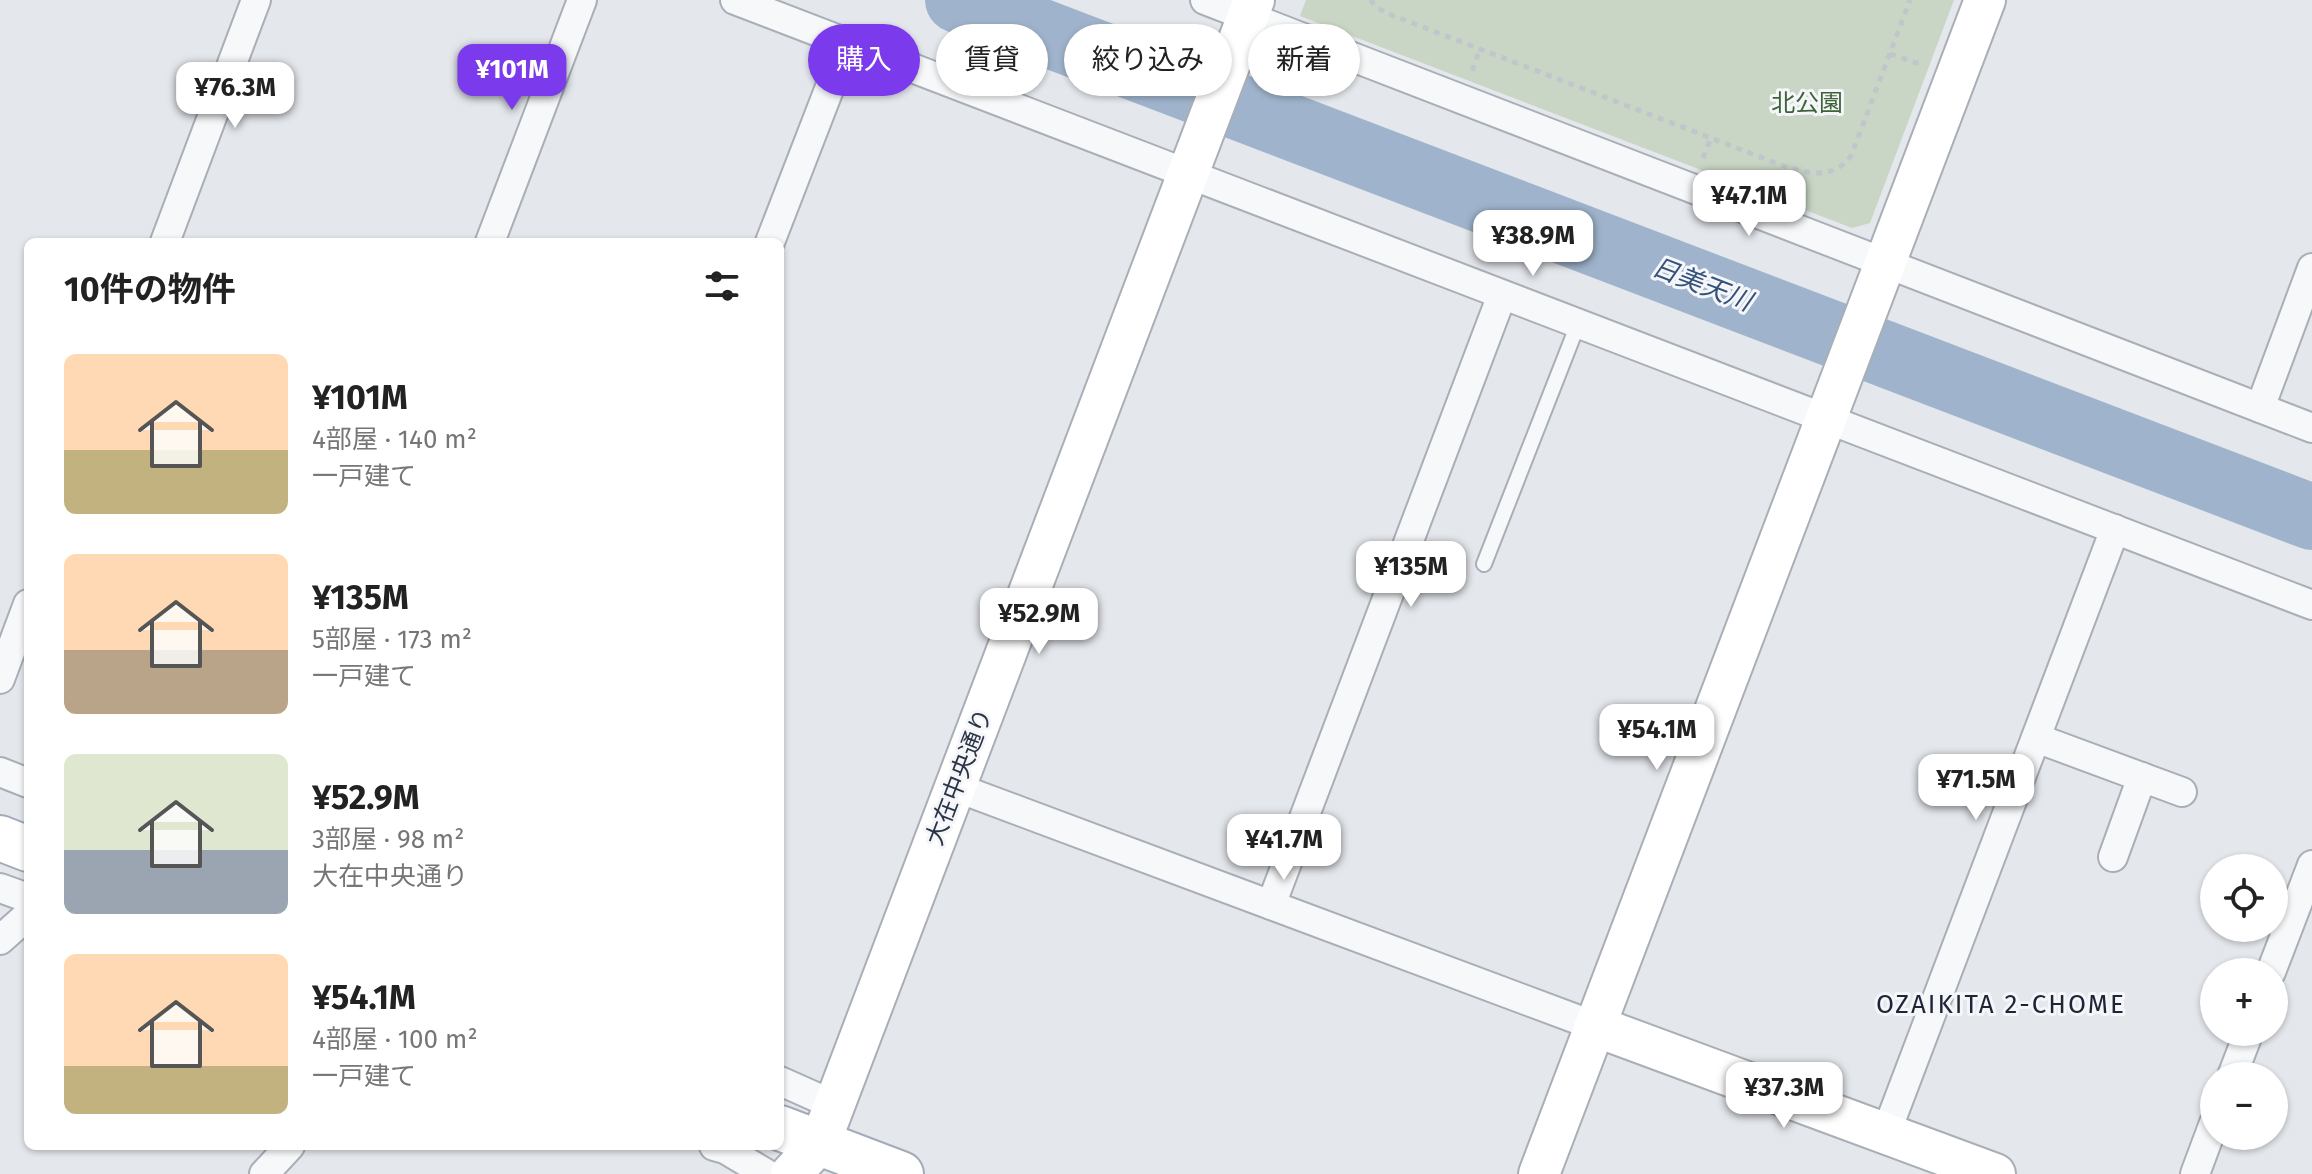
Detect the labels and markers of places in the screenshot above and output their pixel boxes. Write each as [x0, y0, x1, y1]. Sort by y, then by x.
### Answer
pin: ¥101M [456, 44, 568, 112]
pin: ¥76.3M [170, 62, 300, 130]
pin: ¥47.1M [1684, 170, 1814, 238]
pin: ¥38.9M [1468, 210, 1598, 278]
pin: ¥135M [1355, 541, 1467, 609]
pin: ¥52.9M [974, 588, 1104, 656]
pin: ¥54.1M [1592, 704, 1722, 772]
pin: ¥71.5M [1911, 754, 2041, 822]
pin: ¥41.7M [1219, 814, 1349, 882]
pin: ¥37.3M [1719, 1062, 1849, 1130]

